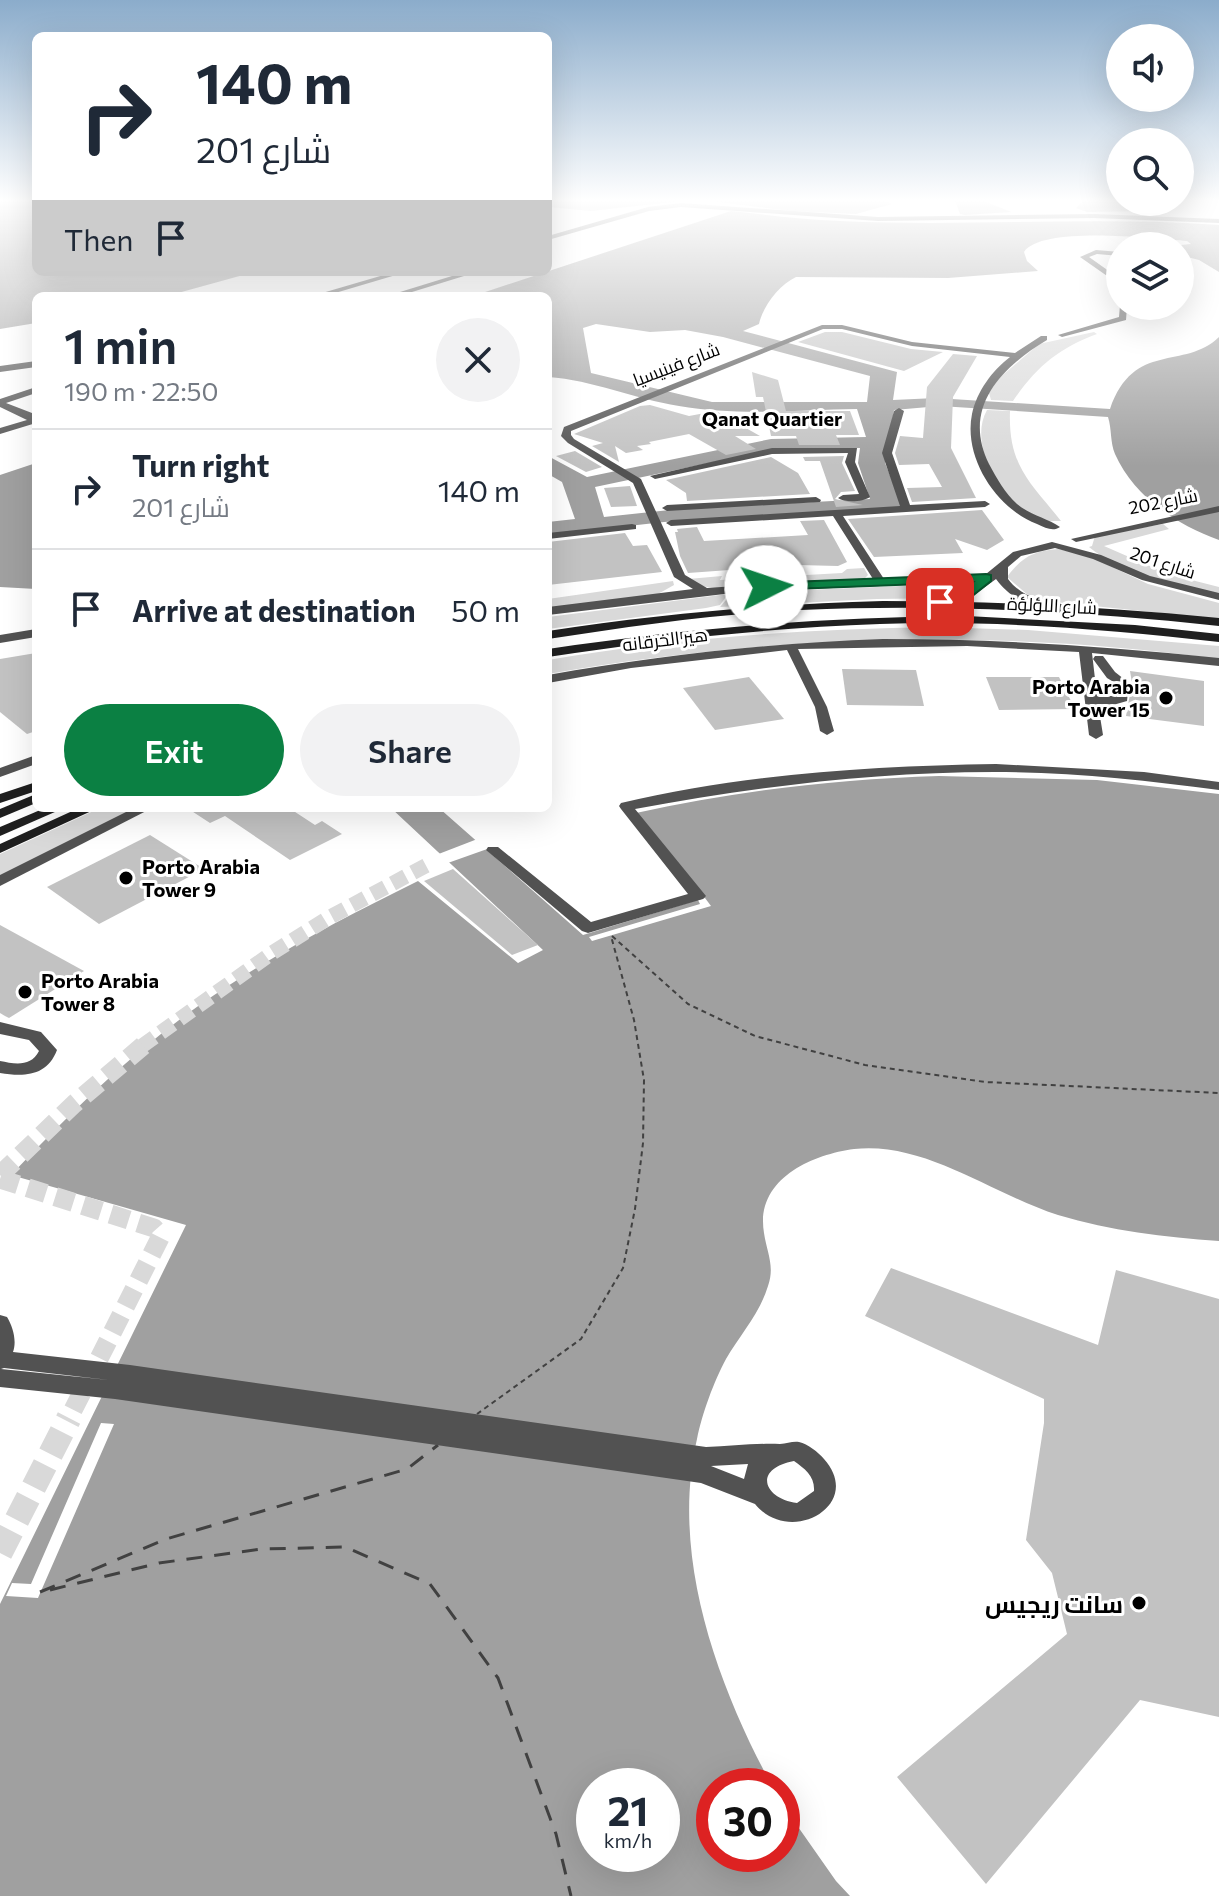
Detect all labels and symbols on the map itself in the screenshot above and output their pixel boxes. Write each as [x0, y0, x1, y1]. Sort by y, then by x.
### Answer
street label: شارع فينيسيا [629, 337, 723, 392]
district label: Qanat Quartier [702, 406, 842, 430]
street label: شارع 202 [1127, 484, 1200, 520]
street label: شارع 201 [1127, 541, 1199, 585]
position arrow [724, 545, 808, 629]
pin [906, 568, 974, 636]
street label: شارع اللؤلؤة [1006, 592, 1097, 620]
street label: هير الخرقانه [621, 623, 709, 656]
place label: Porto Arabia Tower 15 [1032, 674, 1150, 721]
marker: Porto Arabia Tower 15 [1157, 689, 1175, 707]
place label: Porto Arabia Tower 9 [142, 854, 260, 901]
marker: Porto Arabia Tower 9 [117, 869, 135, 887]
place label: Porto Arabia Tower 8 [41, 968, 159, 1015]
marker: Porto Arabia Tower 8 [16, 983, 34, 1001]
place label: سانت ريجيس [985, 1589, 1123, 1619]
marker: سانت ريجيس [1130, 1594, 1148, 1612]
speed limit sign: 30 [696, 1768, 800, 1872]

